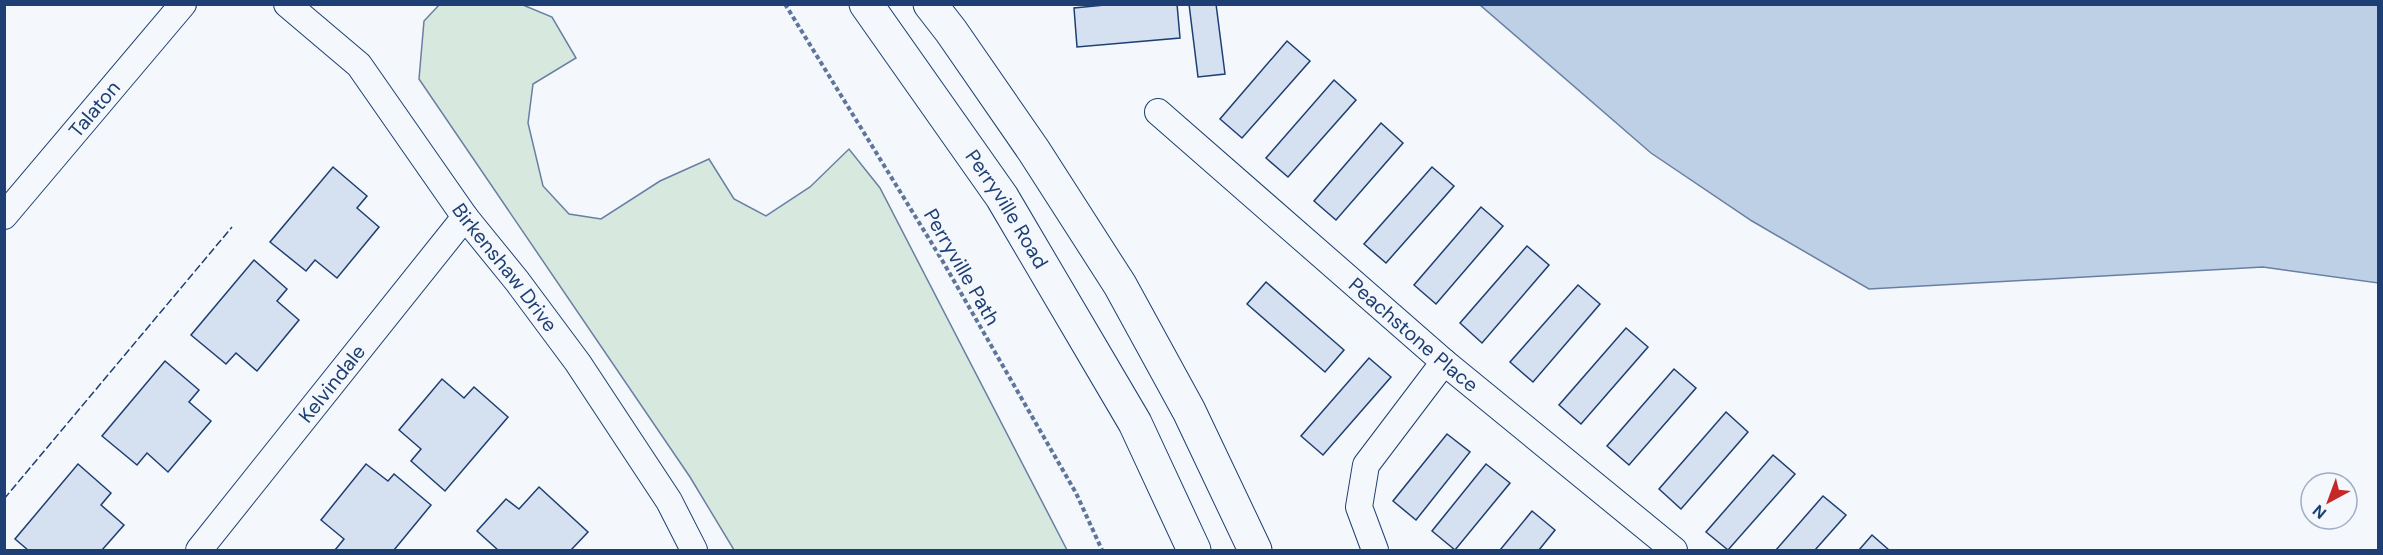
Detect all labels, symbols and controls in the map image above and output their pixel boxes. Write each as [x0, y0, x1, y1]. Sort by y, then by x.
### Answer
street label: Talaton [63, 75, 126, 143]
street label: Perryville Road [960, 144, 1054, 273]
street label: Birkenshaw Drive [446, 198, 563, 337]
street label: Perryville Path [918, 204, 1006, 330]
street label: Peachstone Place [1343, 272, 1484, 398]
street label: Kelvindale [293, 339, 371, 428]
north arrow [2299, 471, 2359, 531]
text: N [2308, 500, 2331, 524]

